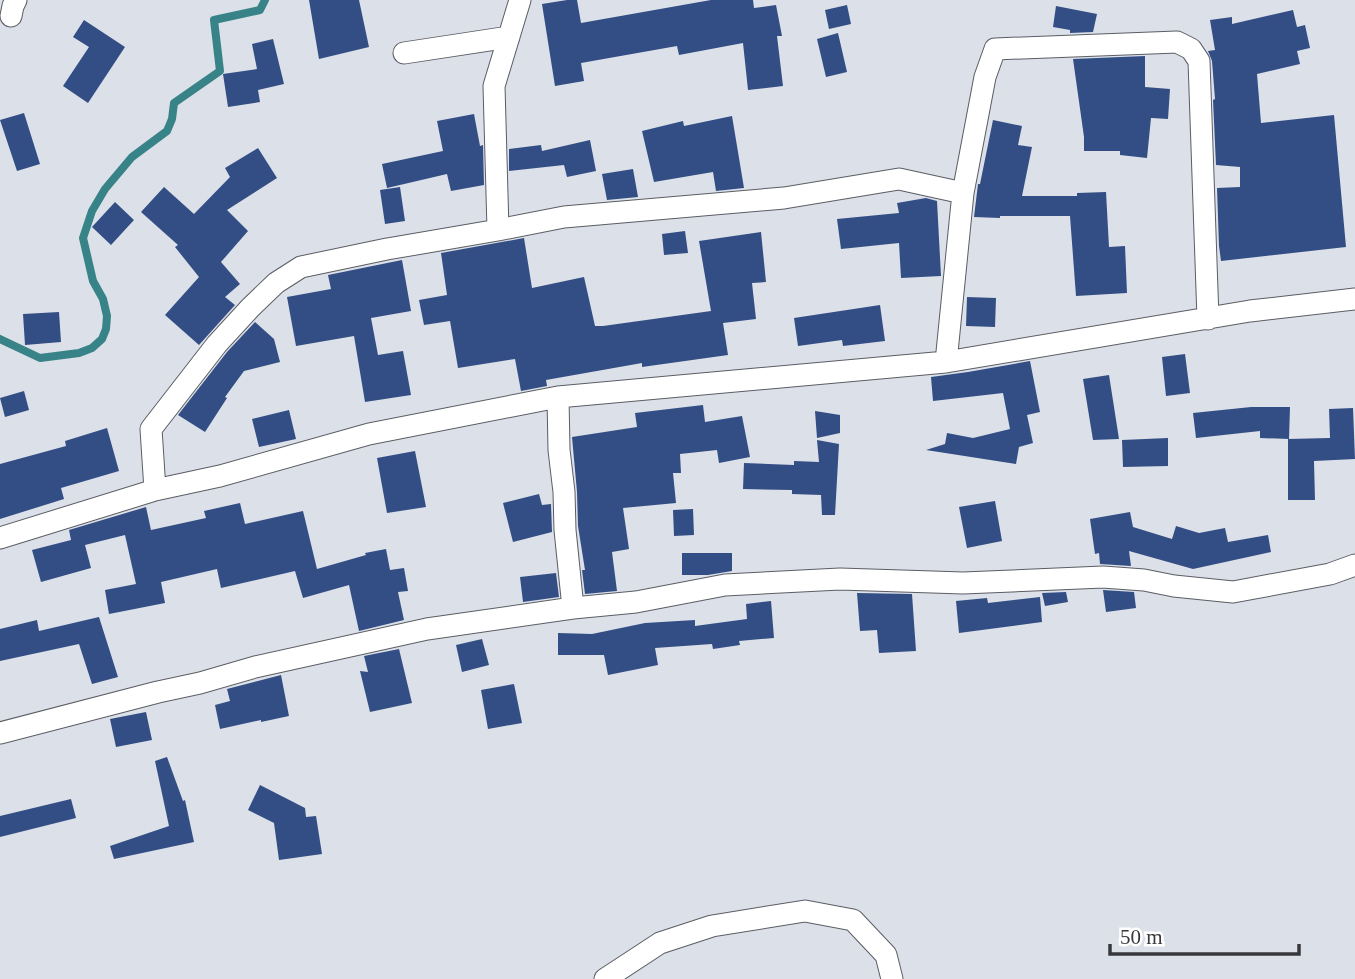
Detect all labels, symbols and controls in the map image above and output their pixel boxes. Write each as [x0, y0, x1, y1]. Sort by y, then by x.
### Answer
scale bar [1110, 912, 1299, 956]
text: 50 m [1120, 925, 1163, 949]

